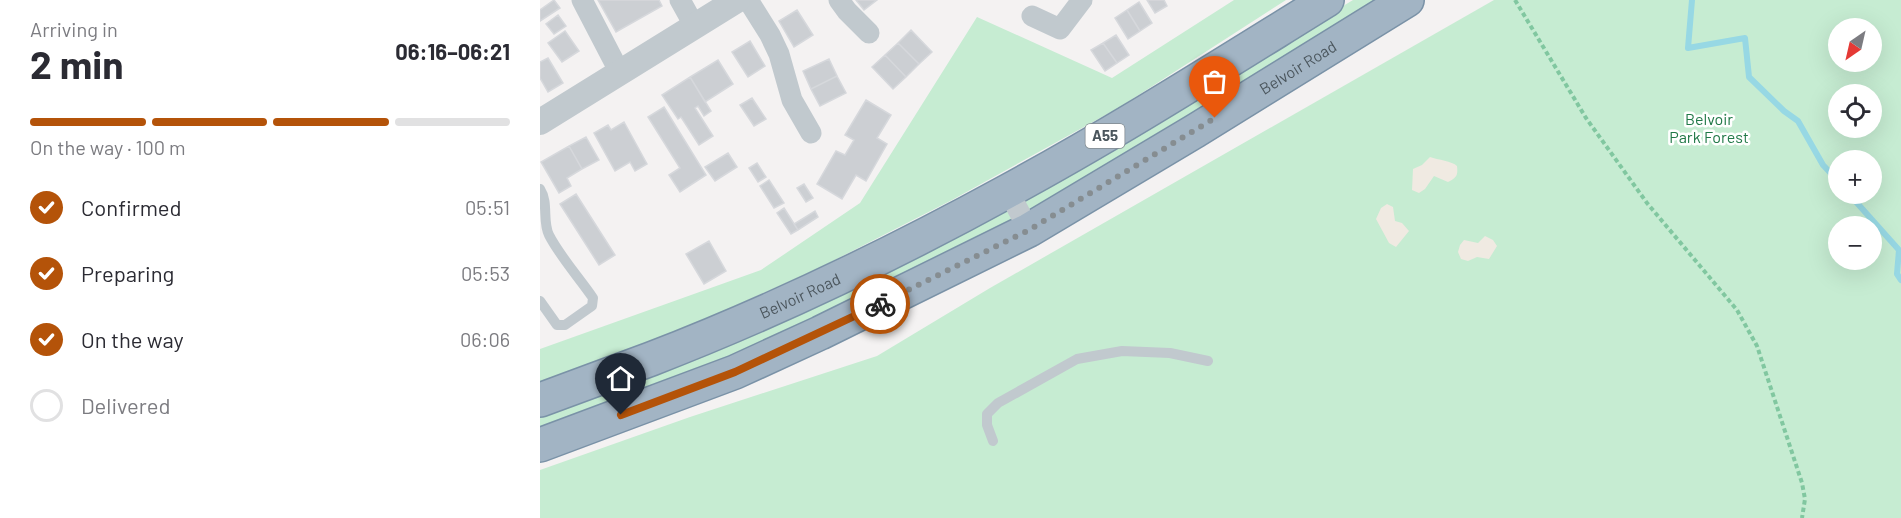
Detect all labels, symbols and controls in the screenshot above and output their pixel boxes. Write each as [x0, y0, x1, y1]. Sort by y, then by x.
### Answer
text: Arriving in [30, 17, 118, 41]
north arrow [1828, 18, 1882, 72]
map controls [1828, 18, 1882, 270]
street label: Belvoir Road [1256, 36, 1340, 98]
text: 06:16–06:21 [395, 38, 510, 64]
text: 2 min [30, 40, 123, 87]
pin [1189, 56, 1240, 118]
icon: bag [1198, 65, 1231, 98]
button: locate [1828, 84, 1882, 138]
park label: Belvoir Park Forest [1669, 109, 1749, 146]
road number: A55 [1086, 124, 1124, 148]
text: On the way · 100 m [30, 135, 186, 159]
button: + [1828, 150, 1882, 204]
icon: check [30, 191, 63, 224]
text: Confirmed [81, 194, 181, 220]
text: 05:51 [465, 195, 510, 219]
button: − [1828, 216, 1882, 270]
icon: check [30, 257, 63, 290]
text: Preparing [81, 260, 174, 286]
text: 05:53 [461, 261, 510, 285]
street label: Belvoir Road [756, 269, 843, 322]
courier [850, 274, 910, 334]
icon: bike [864, 288, 897, 321]
icon: check [30, 323, 63, 356]
text: On the way [81, 326, 184, 352]
text: 06:06 [460, 327, 510, 351]
pin [595, 353, 646, 415]
icon: home [604, 362, 637, 395]
text: Delivered [81, 392, 170, 418]

